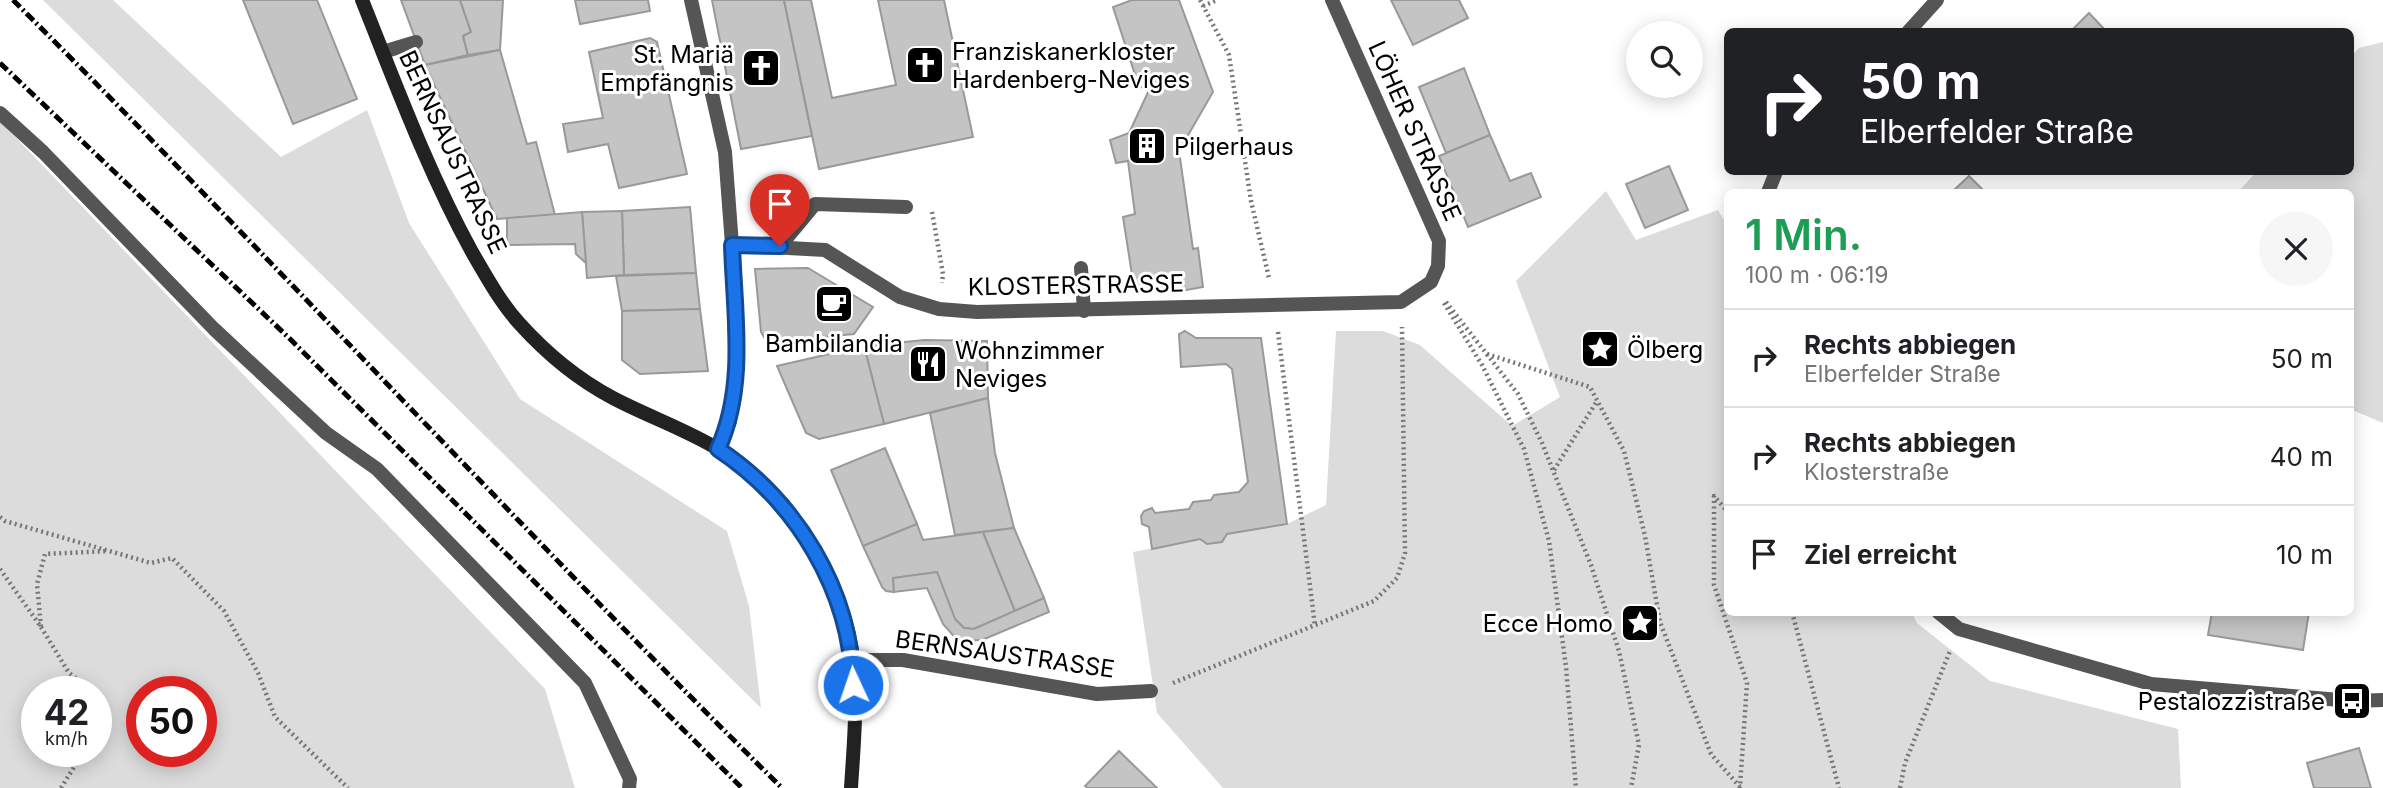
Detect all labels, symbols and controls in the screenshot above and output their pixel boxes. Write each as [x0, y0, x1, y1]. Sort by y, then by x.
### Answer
map controls [1626, 21, 1703, 98]
button: search [1626, 21, 1703, 98]
place label: Franziskanerkloster Hardenberg-Neviges [952, 37, 1190, 94]
street label: LÖHER STRASSE [1362, 37, 1468, 225]
place label: St. Mariä Empfängnis [600, 40, 734, 97]
church icon: Franziskanerkloster Hardenberg-Neviges [904, 44, 946, 86]
street label: BERNSAUSTRASSE [393, 46, 513, 258]
church icon: St. Mariä Empfängnis [740, 47, 782, 89]
text: 50 m [1860, 52, 1981, 111]
icon: right [1745, 56, 1836, 147]
text: Elberfelder Straße [1860, 112, 2134, 151]
building icon: Pilgerhaus [1126, 125, 1168, 167]
place label: Pilgerhaus [1174, 132, 1294, 161]
pin [750, 174, 810, 246]
icon: arrive [761, 185, 799, 223]
text: 1 Min. [1745, 209, 1862, 260]
button: close [2259, 212, 2333, 286]
text: 100 m · 06:19 [1745, 261, 1889, 289]
street label: KLOSTERSTRASSE [968, 269, 1184, 301]
cafe icon: Bambilandia [813, 283, 855, 325]
place icon: Ölberg [1579, 328, 1621, 370]
place label: Bambilandia [765, 329, 903, 358]
text: Rechts abbiegen [1804, 329, 2016, 360]
place label: Ölberg [1627, 335, 1703, 364]
place label: Wohnzimmer Neviges [955, 336, 1104, 393]
icon: right [1745, 339, 1783, 377]
restaurant icon: Wohnzimmer Neviges [907, 343, 949, 385]
text: 50 m [2271, 343, 2333, 374]
text: Elberfelder Straße [1804, 360, 2001, 388]
text: Rechts abbiegen [1804, 427, 2016, 458]
icon: right [1745, 437, 1783, 475]
text: 40 m [2270, 441, 2333, 472]
text: Klosterstraße [1804, 458, 1949, 486]
icon: arrive [1745, 535, 1783, 573]
text: Ziel erreicht [1804, 539, 1957, 570]
text: 10 m [2276, 539, 2333, 570]
place icon: Ecce Homo [1619, 602, 1661, 644]
place label: Ecce Homo [1483, 609, 1613, 638]
street label: BERNSAUSTRASSE [893, 624, 1117, 684]
position arrow [816, 648, 890, 722]
speed limit sign: 50 [126, 676, 217, 767]
bus stop icon: Pestalozzistraße [2331, 680, 2373, 722]
place label: Pestalozzistraße [2138, 687, 2325, 716]
text: 42 [44, 691, 89, 733]
text: km/h [45, 728, 88, 749]

